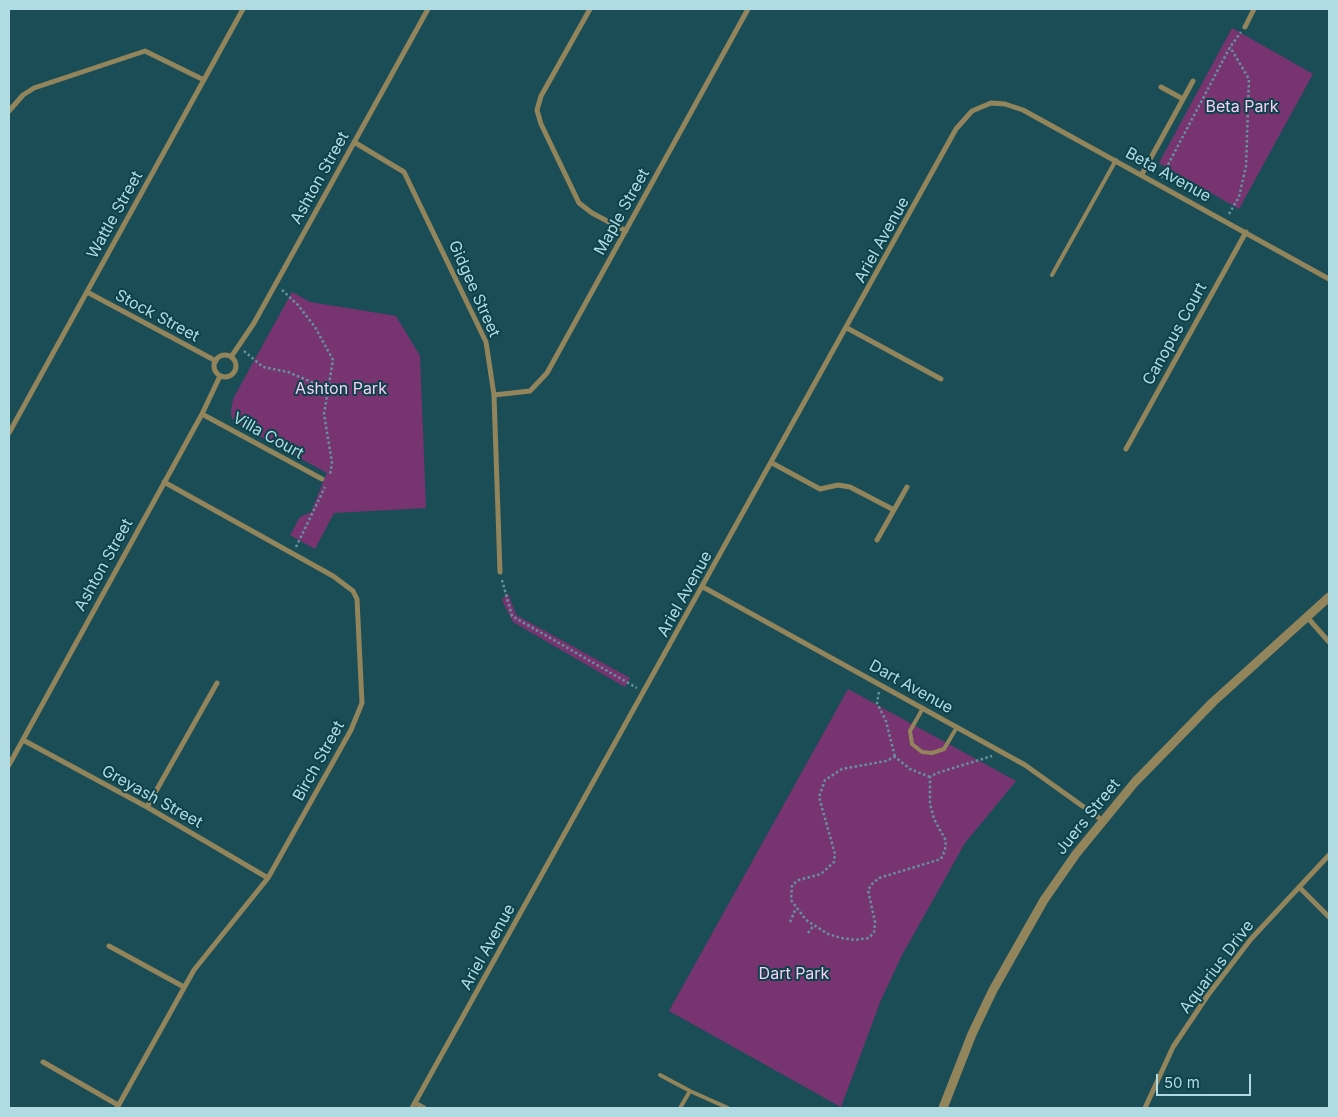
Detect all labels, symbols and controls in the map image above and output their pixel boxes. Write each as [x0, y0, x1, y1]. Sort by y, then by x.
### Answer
park label: Beta Park [1206, 97, 1278, 117]
street label: Ashton Street [287, 128, 353, 228]
street label: Beta Avenue [1122, 144, 1214, 206]
street label: Maple Street [590, 165, 654, 259]
street label: Wattle Street [83, 168, 147, 262]
street label: Ariel Avenue [851, 194, 913, 286]
street label: Gidgee Street [444, 238, 504, 340]
street label: Canopus Court [1139, 279, 1211, 389]
street label: Stock Street [112, 286, 202, 346]
park label: Ashton Park [295, 379, 387, 399]
street label: Villa Court [229, 409, 307, 463]
street label: Ashton Street [71, 515, 137, 615]
street label: Ariel Avenue [654, 548, 716, 640]
street label: Dart Avenue [866, 656, 956, 718]
street label: Birch Street [289, 718, 349, 804]
street label: Greyash Street [98, 761, 206, 833]
street label: Juers Street [1052, 775, 1124, 859]
street label: Ariel Avenue [457, 901, 519, 993]
street label: Aquarius Drive [1176, 917, 1258, 1017]
park label: Dart Park [759, 964, 829, 984]
scale bar [1158, 1064, 1253, 1096]
text: 50 m [1164, 1073, 1200, 1092]

